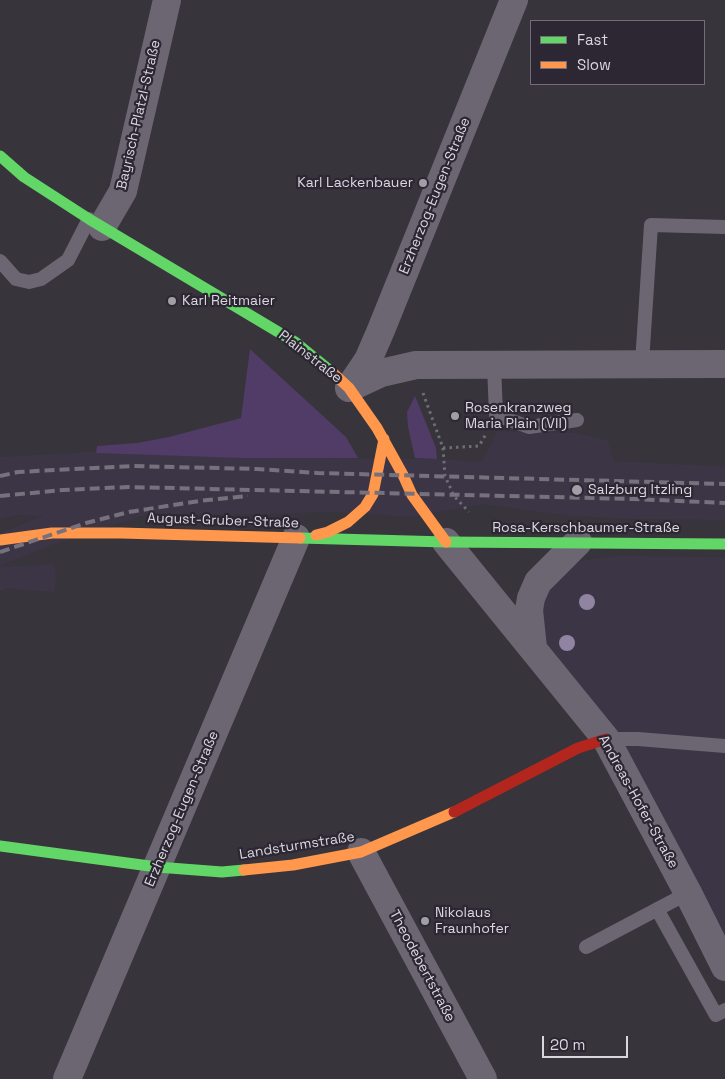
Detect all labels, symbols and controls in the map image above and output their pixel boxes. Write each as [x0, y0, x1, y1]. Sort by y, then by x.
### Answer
legend [530, 20, 705, 85]
text: Fast [577, 30, 608, 49]
street label: Bayrisch-Platzl-Straße [114, 38, 164, 192]
text: Slow [577, 55, 611, 74]
street label: Erzherzog-Eugen-Straße [396, 115, 474, 277]
place label: Karl Lackenbauer [297, 175, 413, 191]
marker: Karl Lackenbauer [417, 177, 429, 189]
place label: Karl Reitmaier [182, 293, 275, 309]
marker: Karl Reitmaier [166, 295, 178, 307]
street label: Plainstraße [275, 327, 345, 387]
place label: Rosenkranzweg Maria Plain (VII) [465, 400, 572, 432]
marker: Rosenkranzweg Maria Plain (VII) [449, 410, 461, 422]
place label: Salzburg Itzling [588, 482, 692, 498]
marker: Salzburg Itzling [570, 483, 584, 497]
street label: August-Gruber-Straße [147, 510, 299, 532]
street label: Rosa-Kerschbaumer-Straße [492, 520, 680, 536]
street label: Erzherzog-Eugen-Straße [142, 729, 222, 889]
street label: Andreas-Hofer-Straße [594, 732, 682, 872]
street label: Landsturmstraße [238, 829, 356, 863]
place label: Nikolaus Fraunhofer [435, 905, 509, 938]
street label: Theodebertstraße [385, 907, 459, 1025]
marker: Nikolaus Fraunhofer [419, 915, 431, 927]
scale bar [545, 1026, 631, 1058]
text: 20 m [550, 1035, 585, 1054]

